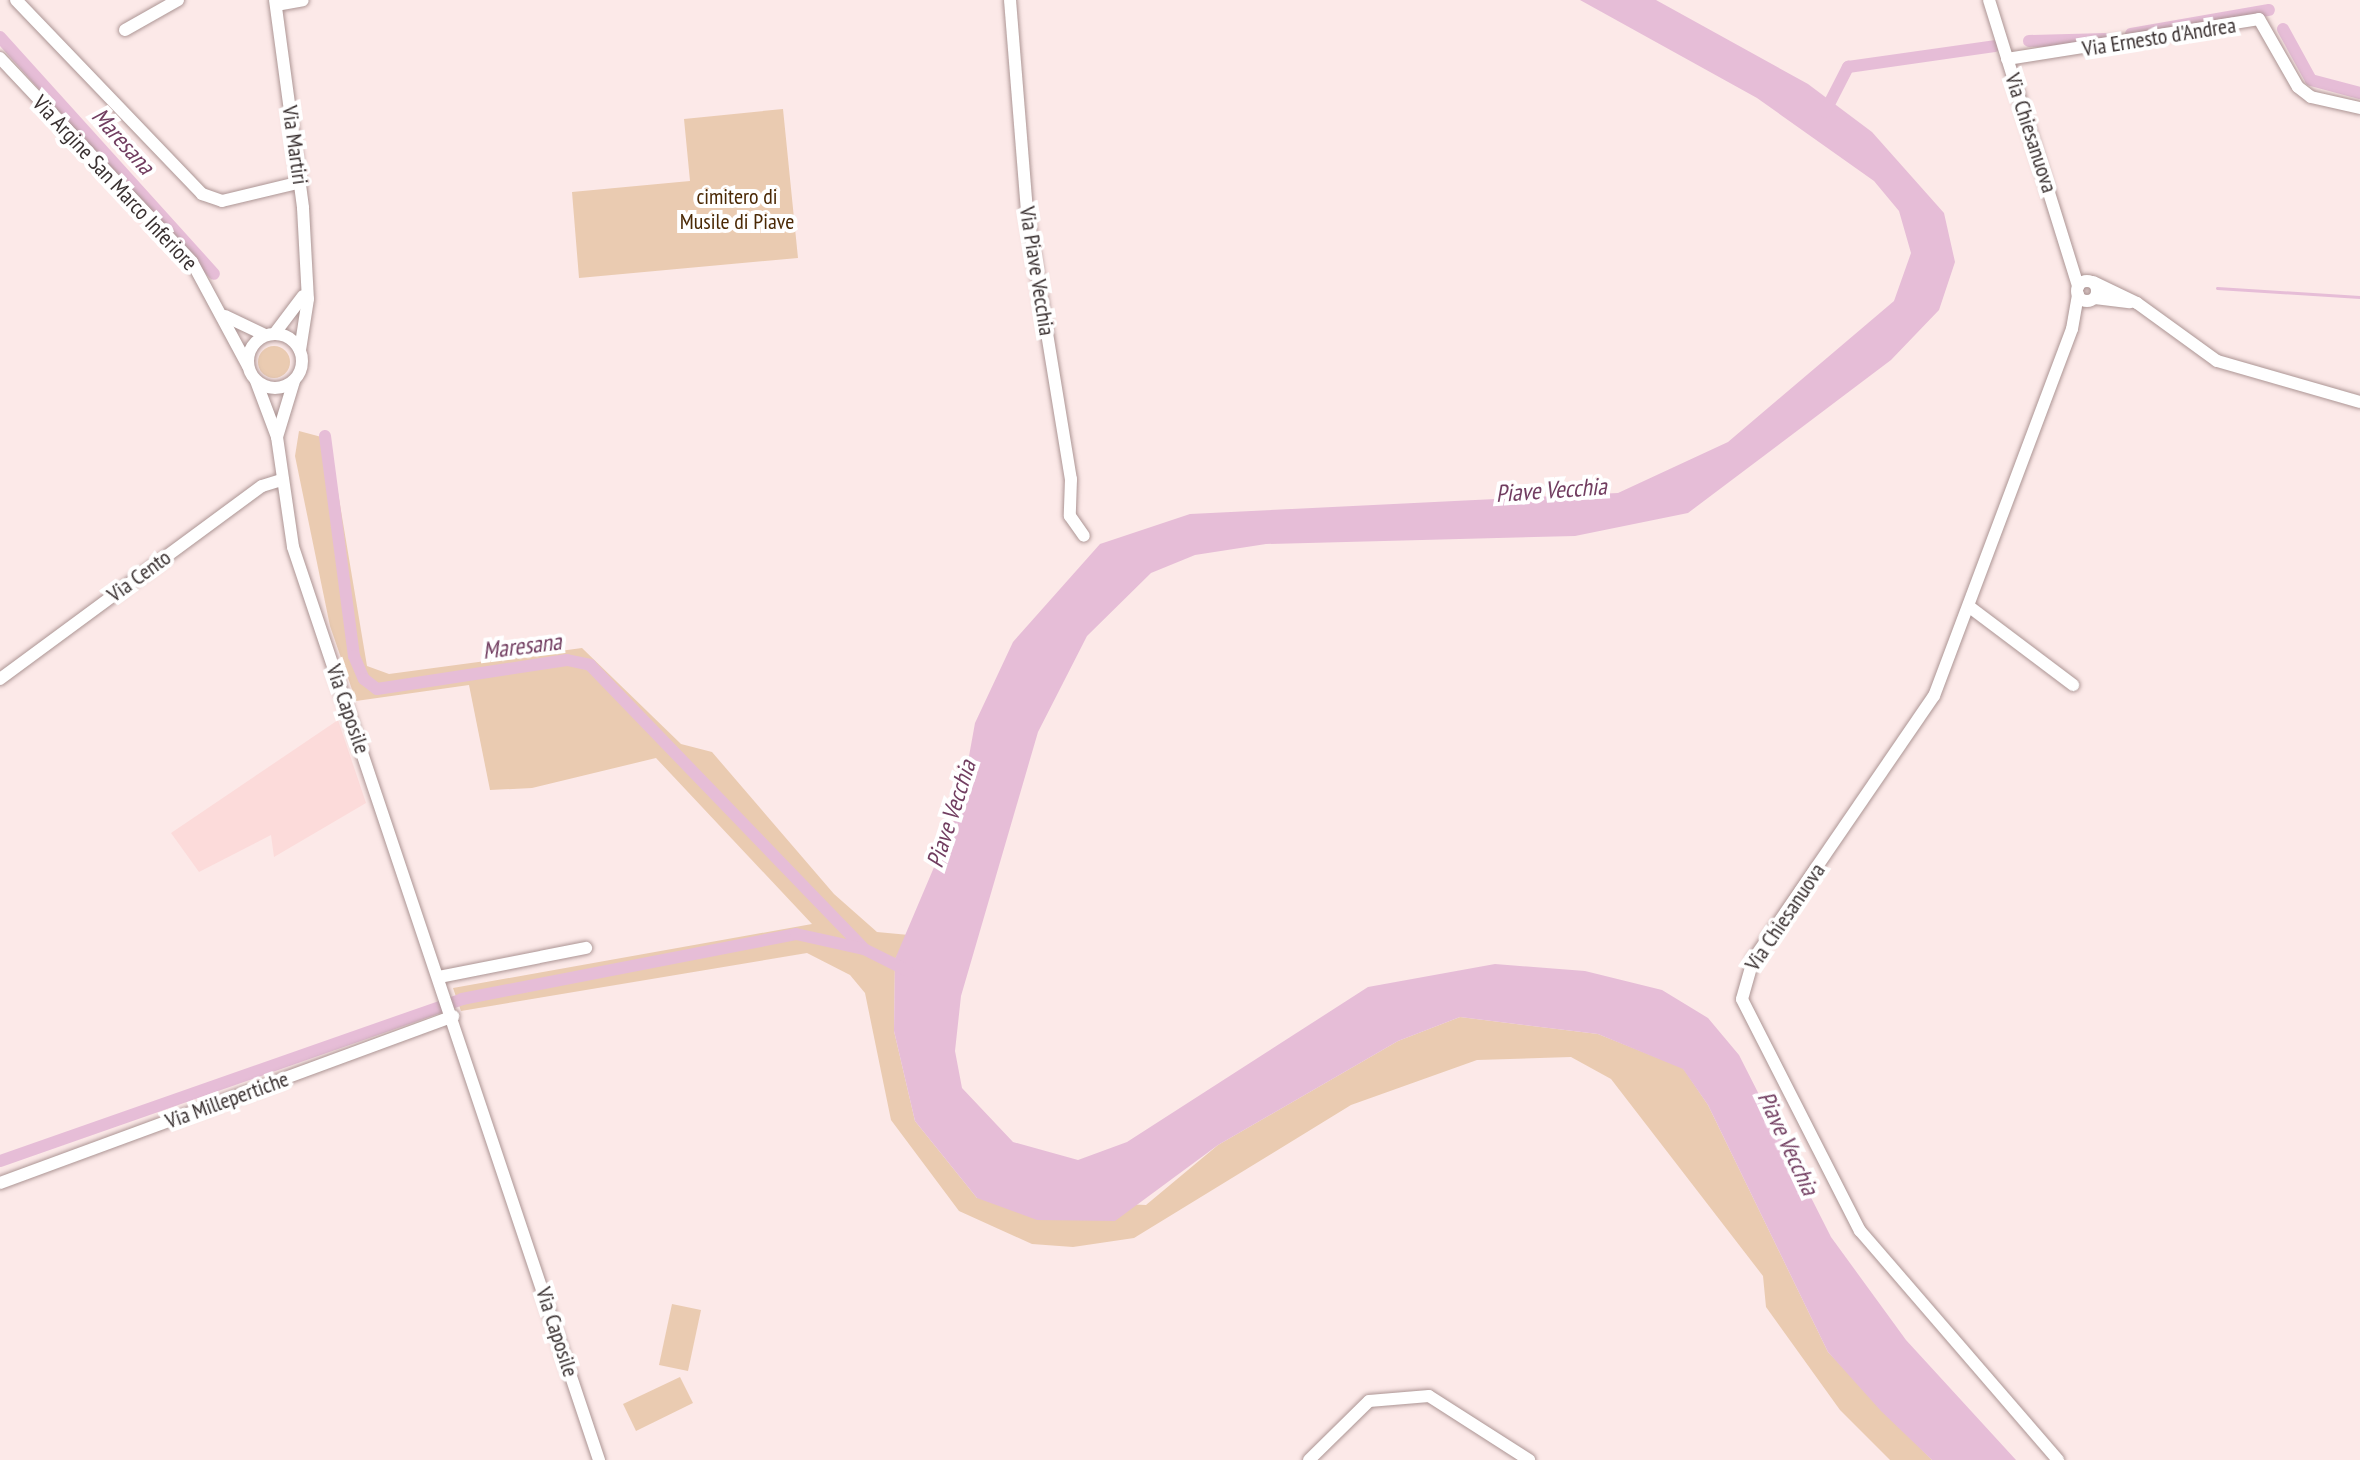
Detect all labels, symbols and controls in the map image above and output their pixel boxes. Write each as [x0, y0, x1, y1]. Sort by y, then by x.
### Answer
street label: Via Ernesto d'Andrea [2080, 12, 2238, 62]
street label: Via Chiesanuova [1999, 70, 2063, 196]
street label: Via Argine San Marco Inferiore [27, 90, 203, 276]
water label: Maresana [86, 102, 160, 180]
street label: Via Martiri [276, 104, 314, 186]
park label: cimitero di Musile di Piave [680, 183, 794, 234]
street label: Via Piave Vecchia [1014, 204, 1060, 338]
water label: Piave Vecchia [1494, 472, 1608, 508]
street label: Via Cento [102, 544, 176, 608]
water label: Maresana [481, 627, 563, 665]
street label: Via Caposile [320, 661, 376, 757]
water label: Piave Vecchia [920, 756, 982, 872]
street label: Via Chiesanuova [1739, 858, 1831, 976]
street label: Via Millepertiche [162, 1066, 292, 1134]
water label: Piave Vecchia [1751, 1086, 1825, 1200]
street label: Via Caposile [530, 1284, 584, 1380]

